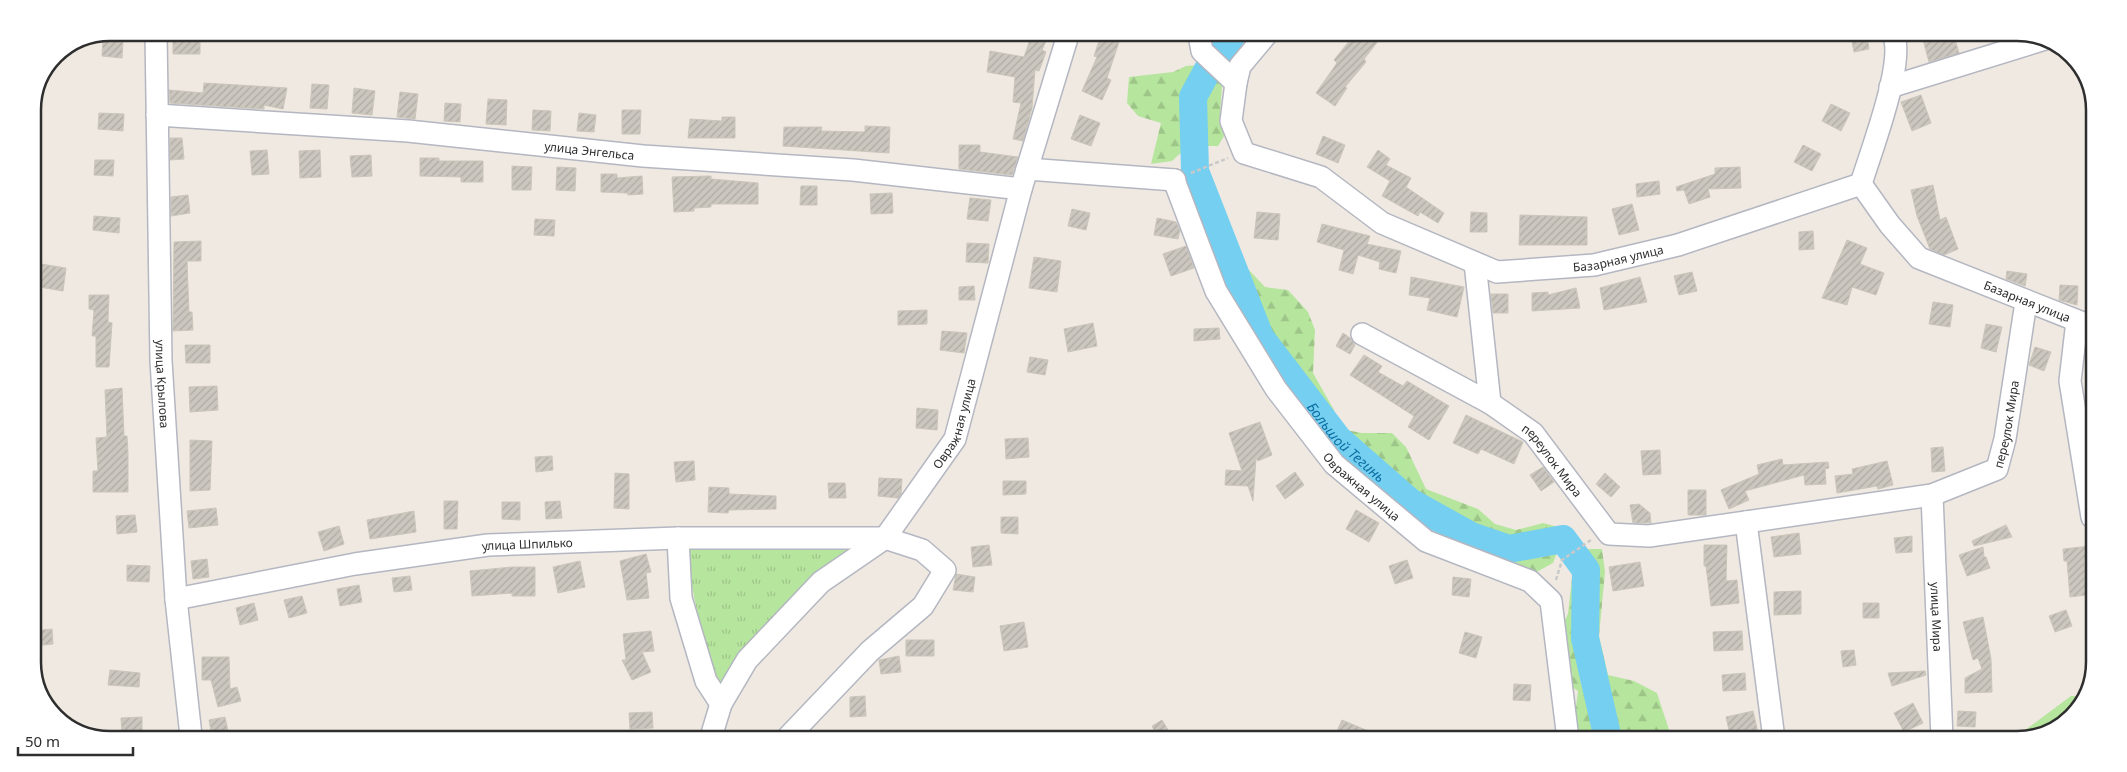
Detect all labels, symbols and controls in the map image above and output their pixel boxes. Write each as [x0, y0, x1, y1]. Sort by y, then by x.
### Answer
street label: улица Энгельса [544, 137, 635, 164]
street label: Базарная улица [1572, 240, 1665, 275]
street label: Базарная улица [1981, 276, 2073, 326]
street label: улица Крылова [152, 339, 174, 429]
street label: Овражная улица [928, 376, 979, 472]
street label: переулок Мира [1989, 379, 2022, 470]
water label: Большой Тегинь [1303, 398, 1390, 486]
street label: переулок Мира [1519, 420, 1586, 500]
street label: Овражная улица [1319, 449, 1404, 524]
street label: улица Шпилько [481, 533, 573, 554]
street label: улица Мира [1927, 582, 1947, 652]
scale bar [18, 724, 132, 756]
text: 50 m [25, 731, 60, 751]

